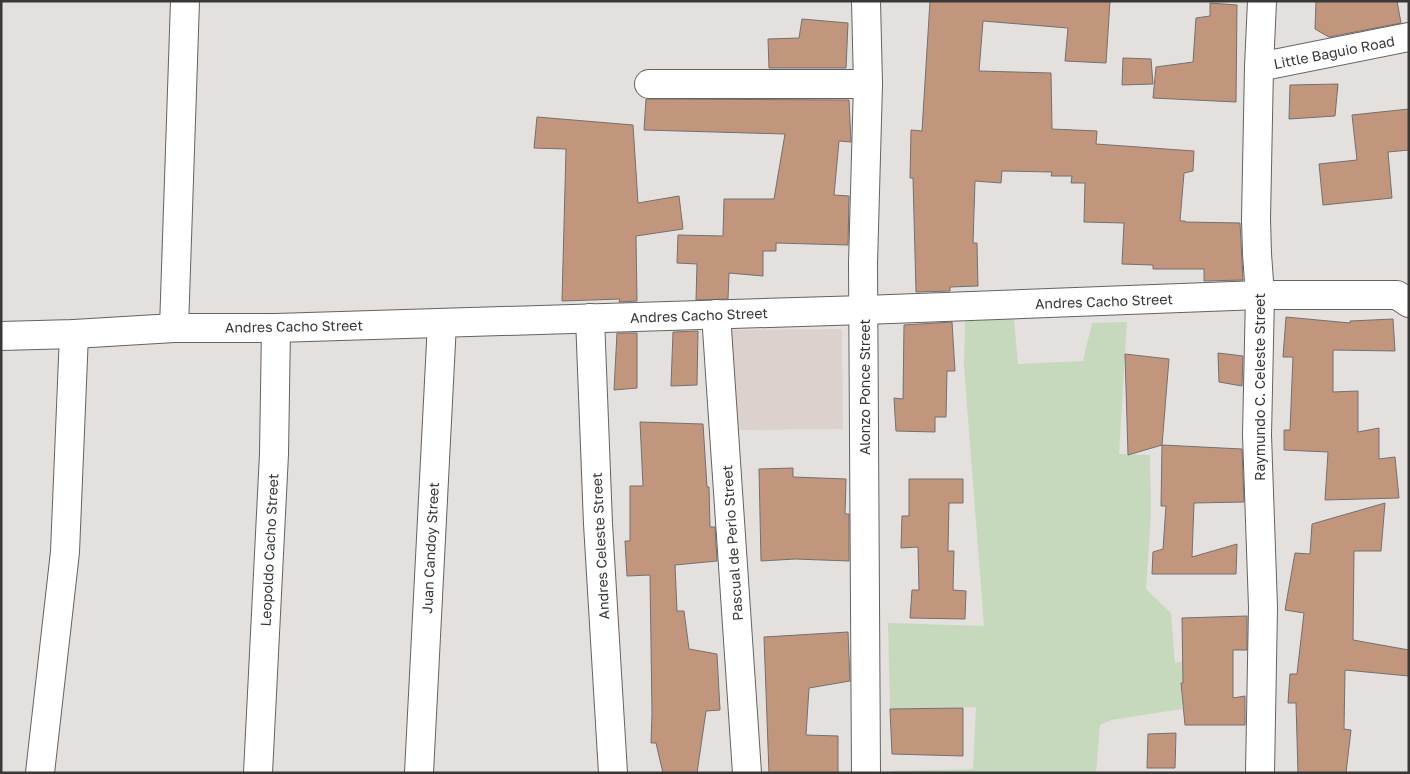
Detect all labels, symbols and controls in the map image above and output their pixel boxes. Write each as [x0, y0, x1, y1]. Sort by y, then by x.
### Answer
street label: Little Baguio Road [1272, 32, 1396, 72]
street label: Andres Cacho Street [1035, 290, 1173, 312]
street label: Raymundo C. Celeste Street [1251, 293, 1268, 481]
street label: Andres Cacho Street [630, 304, 768, 326]
street label: Andres Cacho Street [225, 316, 363, 336]
street label: Alonzo Ponce Street [856, 319, 873, 455]
street label: Pascual de Perio Street [718, 464, 746, 622]
street label: Andres Celeste Street [588, 472, 612, 620]
street label: Leopoldo Cacho Street [257, 473, 281, 627]
street label: Juan Candoy Street [418, 482, 442, 614]

